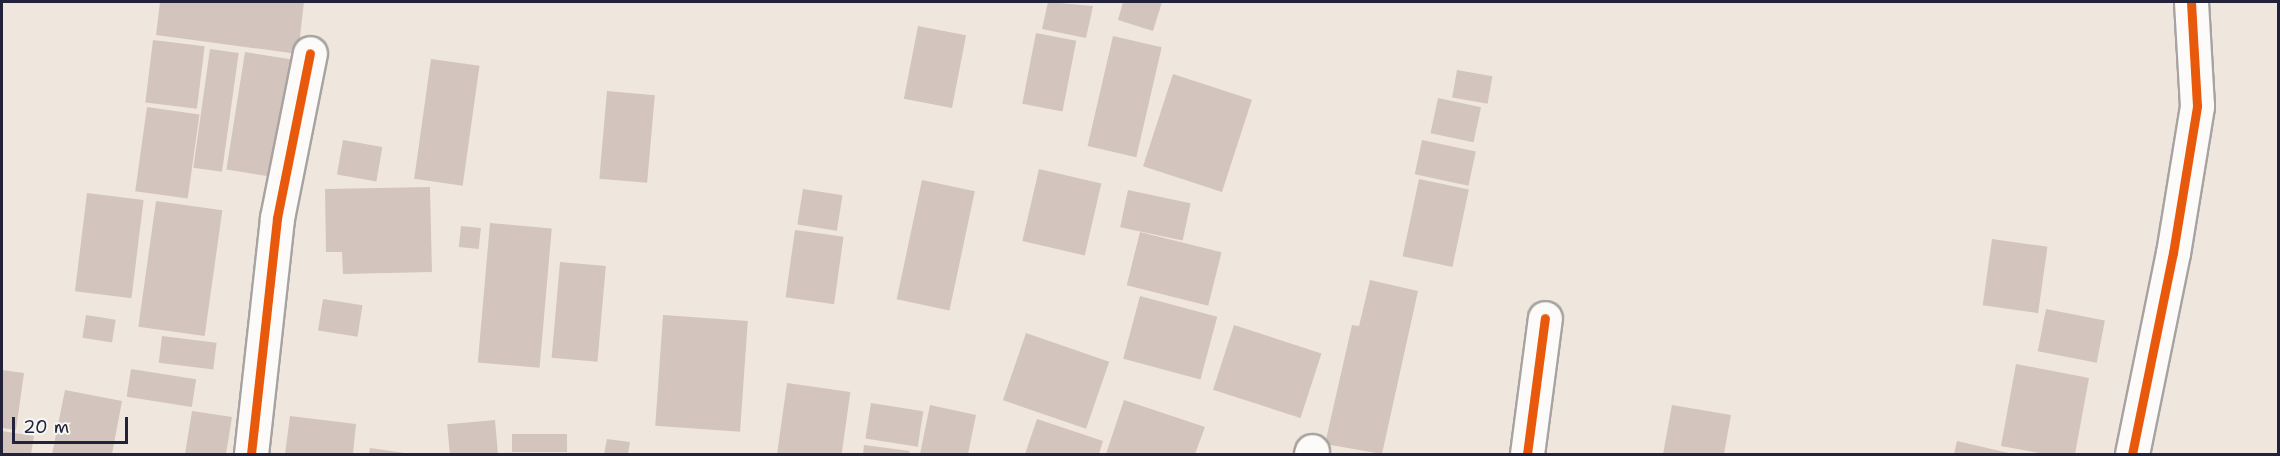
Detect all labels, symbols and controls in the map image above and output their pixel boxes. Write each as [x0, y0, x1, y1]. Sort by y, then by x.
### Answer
scale bar [15, 405, 130, 443]
text: 20 m [23, 415, 69, 439]

